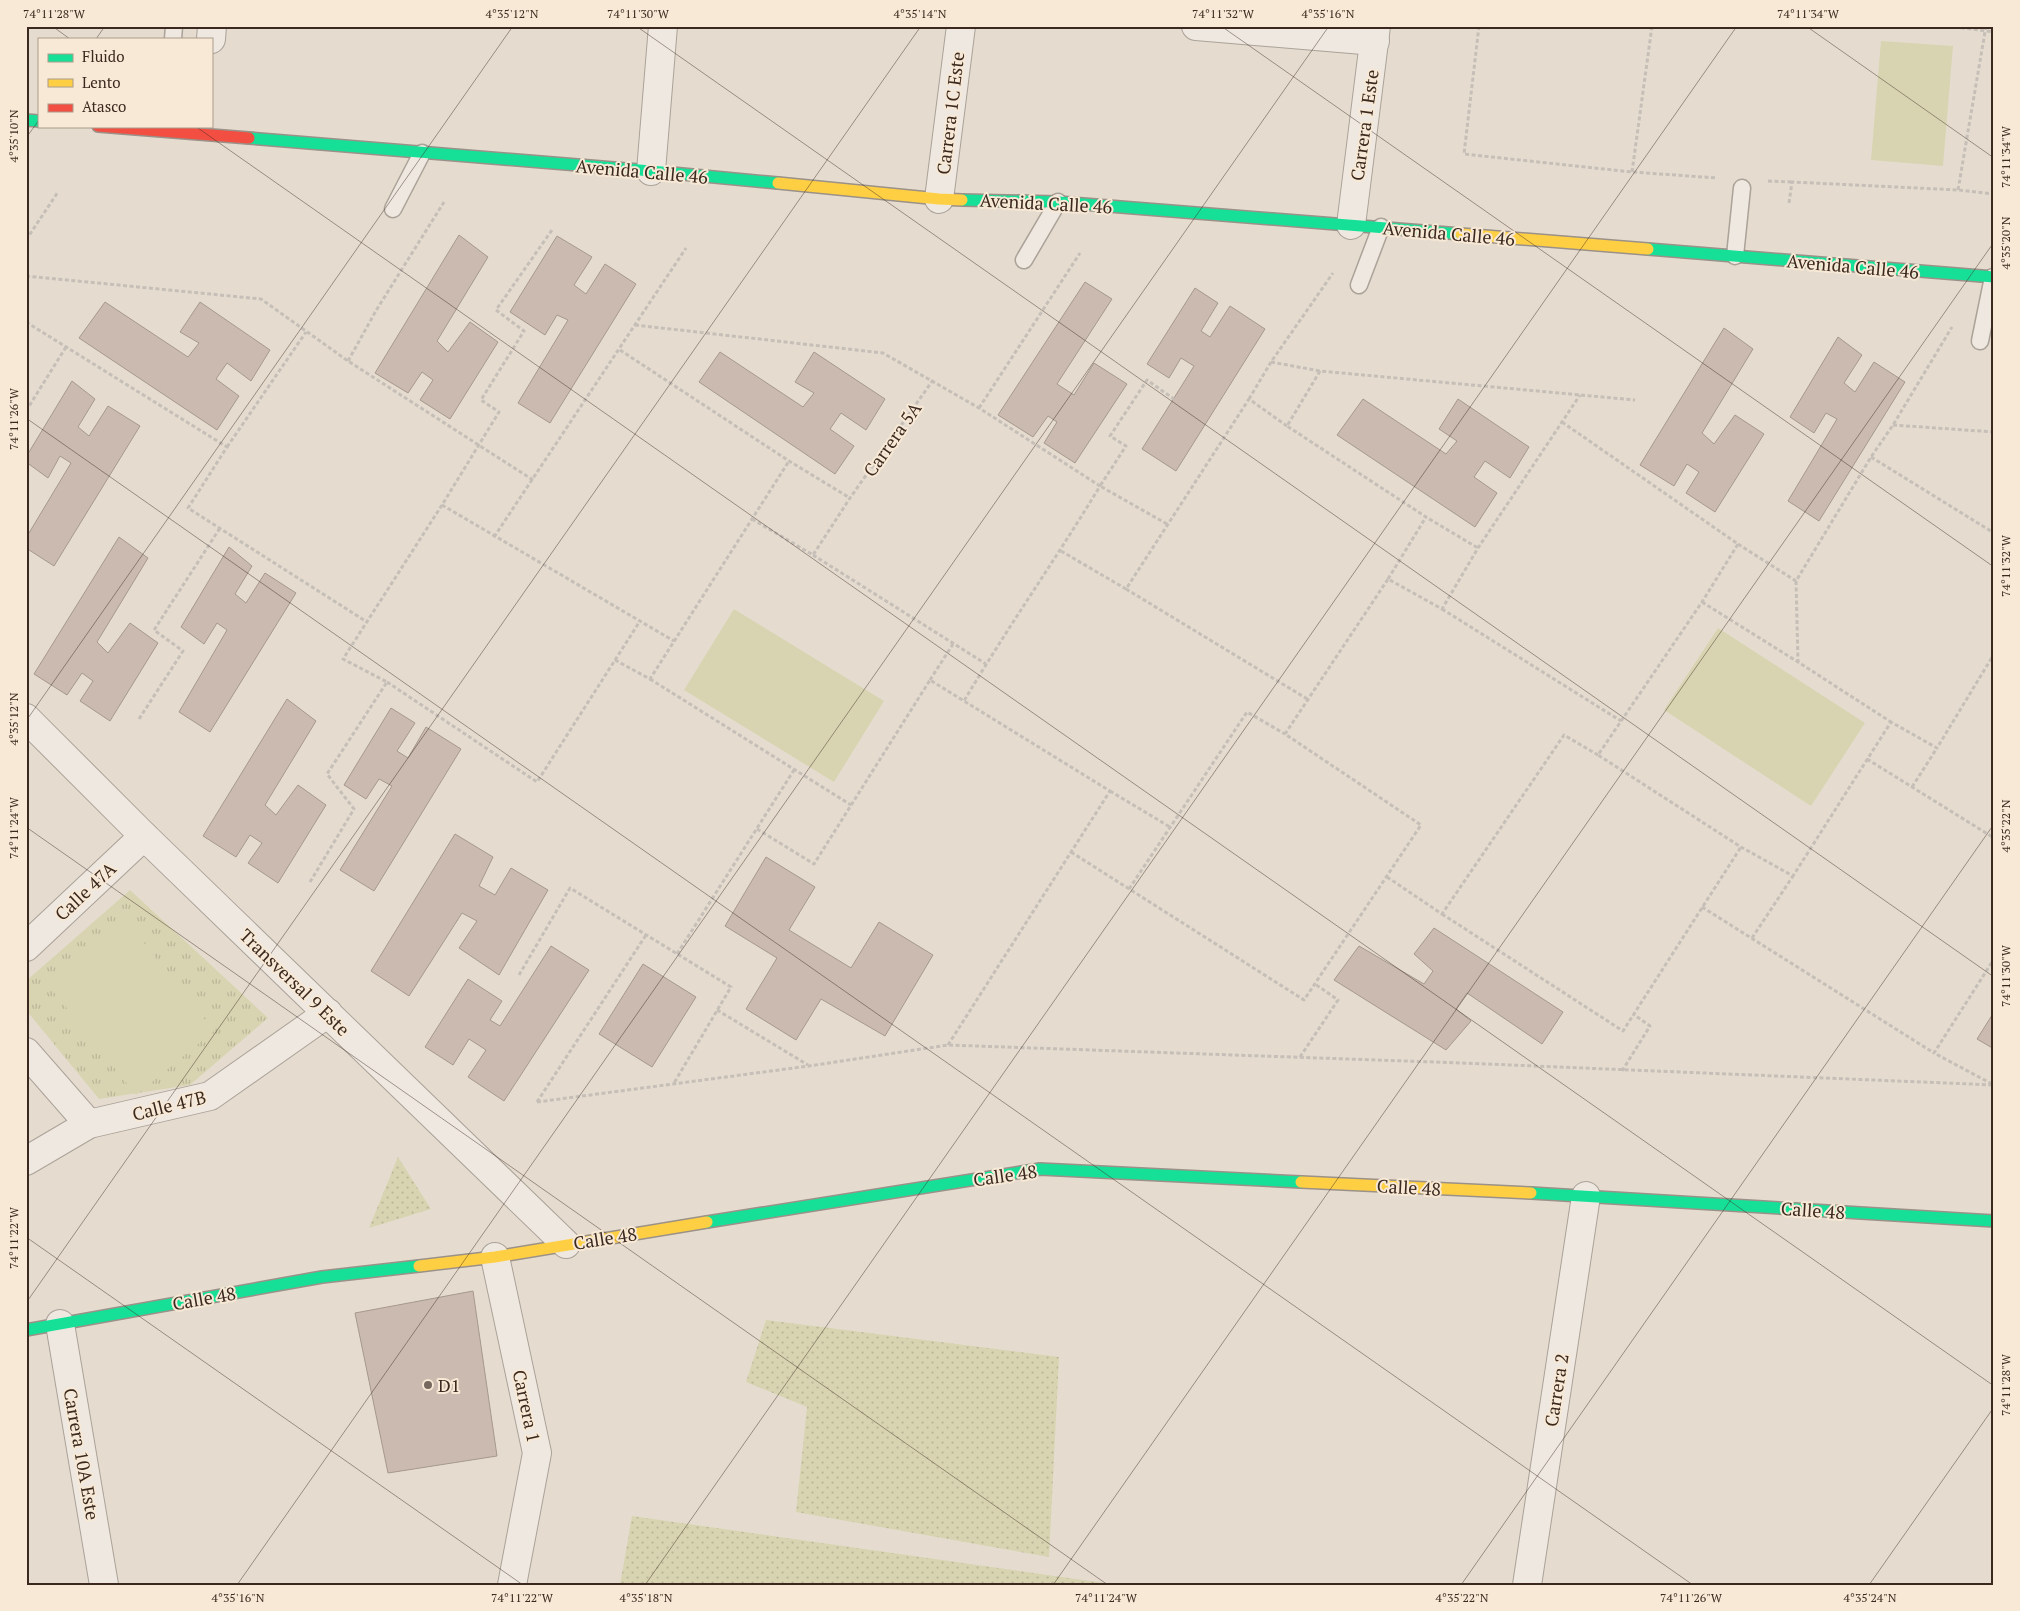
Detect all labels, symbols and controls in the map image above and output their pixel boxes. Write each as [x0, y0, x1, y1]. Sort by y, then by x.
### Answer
text: 74°11'28"W [23, 6, 86, 21]
text: 4°35'12"N [485, 6, 539, 21]
text: 74°11'30"W [607, 6, 670, 21]
text: 4°35'14"N [893, 6, 947, 21]
text: 74°11'32"W [1192, 6, 1255, 21]
text: 4°35'16"N [1301, 6, 1355, 21]
text: 74°11'34"W [1777, 6, 1840, 21]
legend [38, 38, 212, 128]
text: Fluido [82, 46, 124, 66]
street label: Carrera 1C Este [931, 50, 969, 176]
street label: Carrera 1 Este [1344, 68, 1384, 182]
text: Lento [82, 72, 121, 92]
text: Atasco [82, 96, 126, 116]
text: 4°35'10"N [6, 109, 21, 163]
text: 74°11'34"W [1998, 125, 2013, 188]
street label: Avenida Calle 46 [575, 153, 709, 189]
street label: Avenida Calle 46 [979, 188, 1113, 218]
street label: Avenida Calle 46 [1382, 215, 1516, 251]
text: 4°35'20"N [1998, 216, 2013, 270]
street label: Avenida Calle 46 [1786, 248, 1920, 284]
text: 74°11'26"W [6, 387, 21, 450]
street label: Carrera 5A [858, 396, 927, 481]
text: 74°11'32"W [1998, 534, 2013, 597]
text: 4°35'12"N [6, 692, 21, 746]
text: 74°11'24"W [6, 796, 21, 859]
text: 4°35'22"N [1998, 799, 2013, 853]
street label: Calle 47A [49, 856, 121, 925]
street label: Transversal 9 Este [235, 923, 355, 1041]
text: 74°11'30"W [1998, 944, 2013, 1007]
street label: Calle 47B [130, 1084, 208, 1126]
street label: Calle 48 [972, 1159, 1038, 1191]
street label: Calle 48 [1376, 1173, 1442, 1201]
street label: Calle 48 [1780, 1196, 1846, 1224]
text: 74°11'22"W [6, 1206, 21, 1269]
street label: Calle 48 [571, 1221, 639, 1255]
street label: Calle 48 [170, 1281, 238, 1315]
street label: Carrera 2 [1538, 1352, 1574, 1428]
text: 74°11'28"W [1998, 1353, 2013, 1416]
street label: Carrera 1 [508, 1368, 546, 1444]
place label: D1 [438, 1373, 460, 1397]
marker: D1 [422, 1379, 434, 1391]
street label: Carrera 10A Este [59, 1386, 105, 1522]
text: 4°35'16"N [211, 1590, 265, 1605]
text: 74°11'22"W [491, 1590, 554, 1605]
text: 4°35'18"N [619, 1590, 673, 1605]
text: 74°11'24"W [1075, 1590, 1138, 1605]
text: 4°35'22"N [1435, 1590, 1489, 1605]
text: 74°11'26"W [1660, 1590, 1723, 1605]
text: 4°35'24"N [1843, 1590, 1897, 1605]

